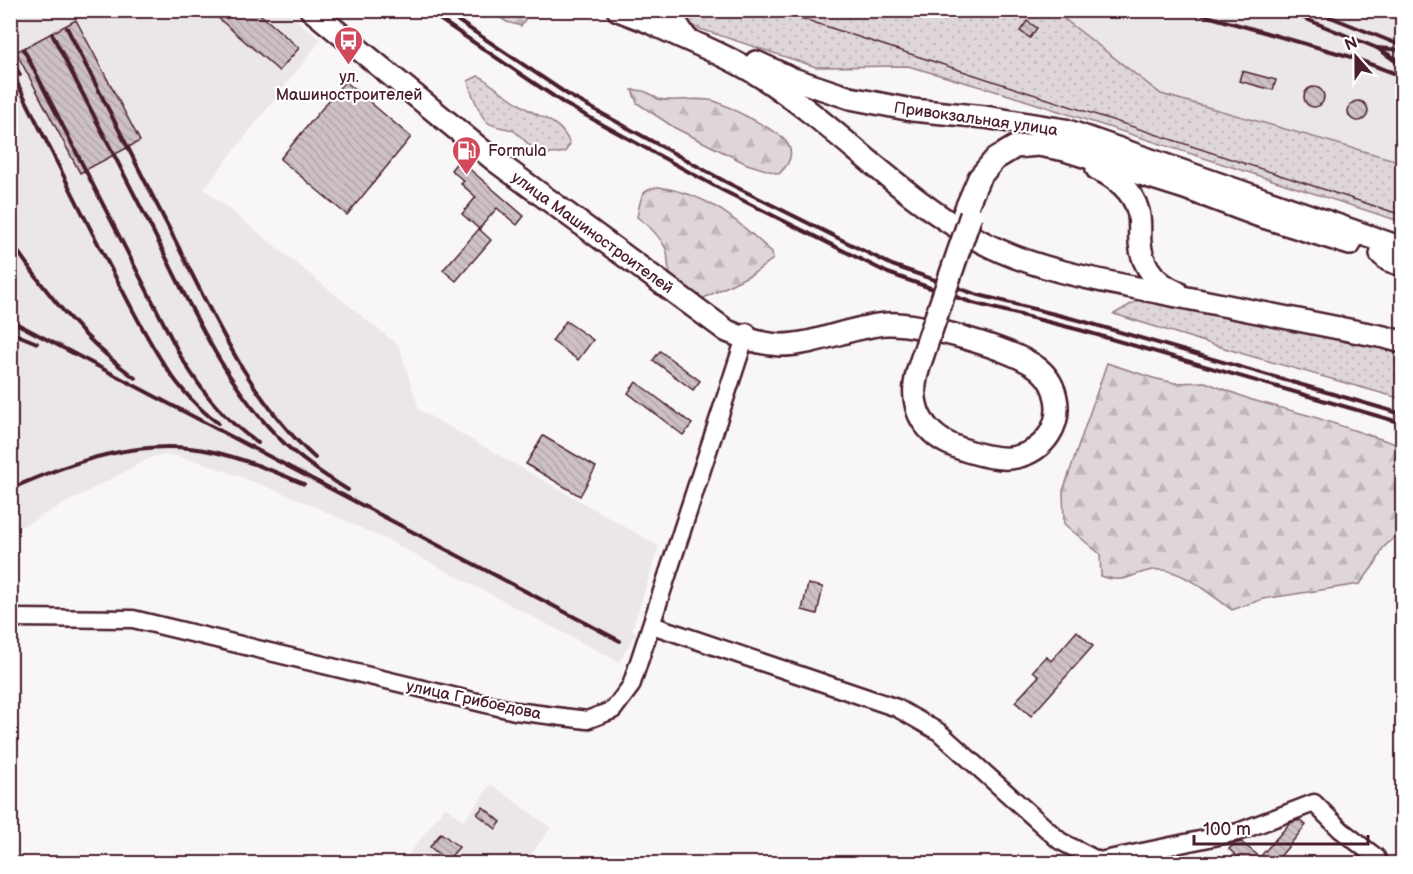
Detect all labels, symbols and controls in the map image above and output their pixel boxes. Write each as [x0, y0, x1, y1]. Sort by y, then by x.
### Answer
bus stop icon: ул. Машиностроителей [333, 24, 365, 66]
north arrow [1326, 27, 1386, 87]
text: N [1342, 33, 1360, 55]
place label: ул. Машиностроителей [276, 68, 422, 105]
street label: Привокзальная улица [893, 99, 1060, 140]
fuel station icon: Formula [451, 134, 483, 176]
place label: Formula [488, 142, 547, 161]
street label: улица Машиностроителей [508, 168, 677, 298]
street label: улица Грибоедова [405, 677, 543, 724]
scale bar [1194, 808, 1368, 846]
text: 100 m [1203, 819, 1251, 840]

